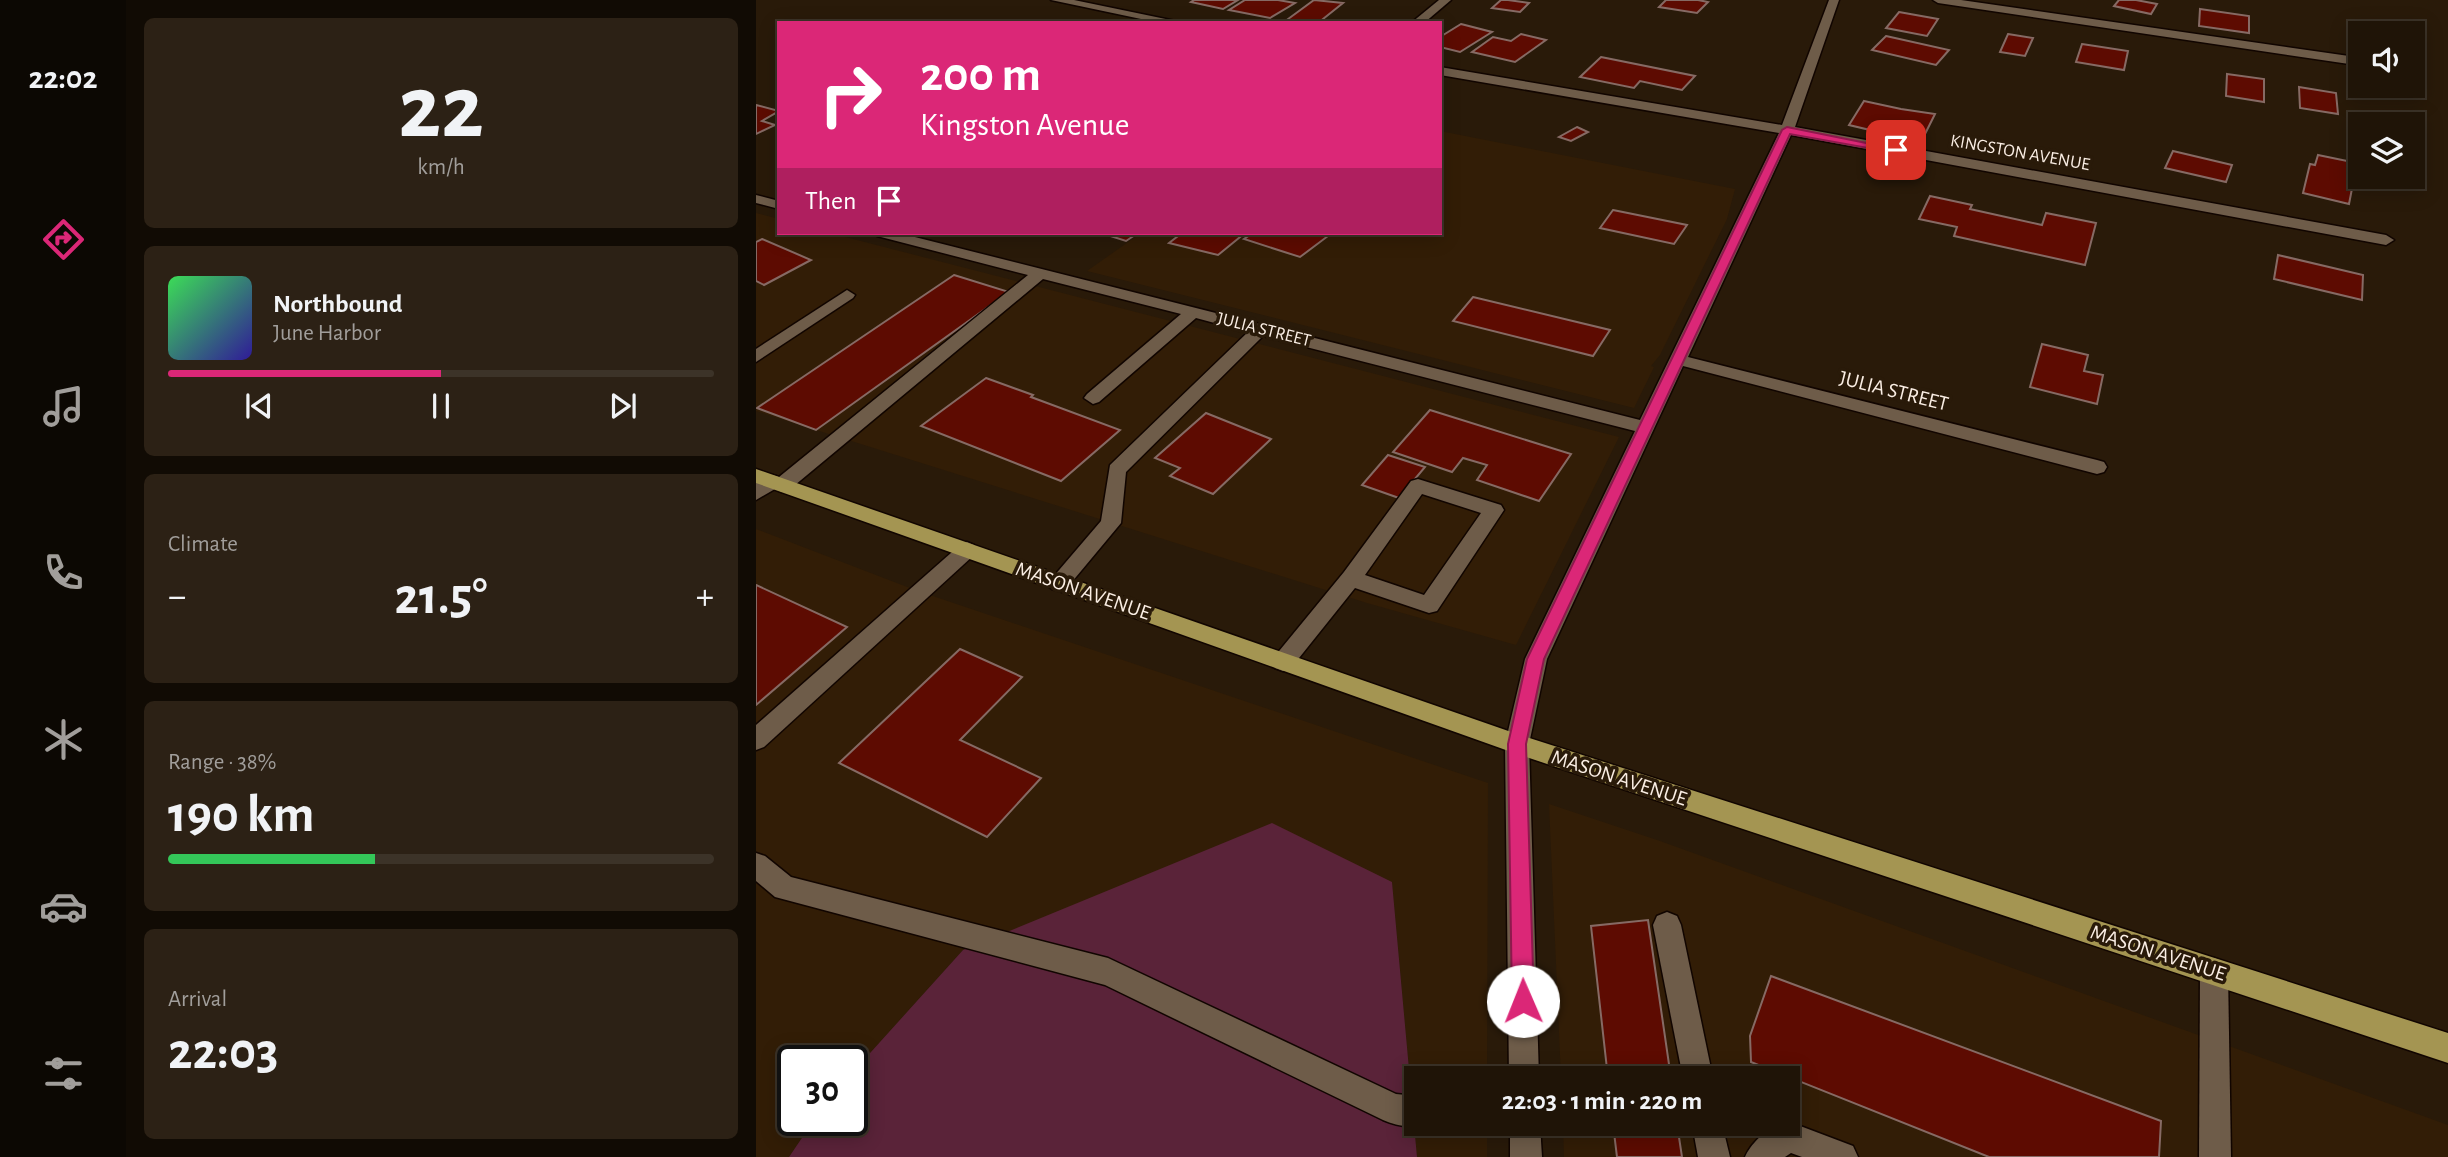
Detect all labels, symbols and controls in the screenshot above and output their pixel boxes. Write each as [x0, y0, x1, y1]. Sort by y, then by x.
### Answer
map controls [2348, 21, 2425, 189]
button: sound [2348, 21, 2425, 98]
icon: right [805, 49, 896, 140]
text: 200 m [920, 51, 1041, 100]
text: 22:02 [28, 62, 98, 94]
text: 22 [398, 63, 484, 154]
text: Kingston Avenue [920, 109, 1129, 141]
button: layers [2348, 112, 2425, 189]
pin [1866, 120, 1926, 180]
icon: arrive [1877, 131, 1915, 169]
street label: KINGSTON AVENUE [1949, 132, 2092, 174]
text: km/h [417, 156, 465, 179]
icon: arrive [870, 182, 908, 220]
text: Then [805, 188, 856, 214]
icon: directions [39, 215, 88, 264]
text: Northbound [273, 291, 402, 317]
street label: JULIA STREET [1215, 310, 1313, 350]
text: June Harbor [273, 322, 381, 345]
street label: JULIA STREET [1837, 367, 1951, 415]
icon: music [39, 382, 88, 431]
icon: previous [240, 387, 278, 425]
icon: pause [422, 387, 460, 425]
icon: next [604, 387, 642, 425]
text: Climate [168, 533, 238, 556]
icon: phone [39, 548, 88, 597]
street label: MASON AVENUE [1013, 558, 1153, 624]
text: 21.5° [395, 571, 487, 623]
text: − [168, 578, 186, 616]
text: + [696, 578, 714, 616]
icon: climate [39, 715, 88, 764]
street label: MASON AVENUE [1549, 746, 1689, 810]
text: Range · 38% [168, 751, 277, 774]
text: 190 km [168, 789, 314, 841]
icon: car [39, 882, 88, 931]
street label: MASON AVENUE [2088, 921, 2228, 985]
position arrow [1486, 964, 1560, 1038]
text: Arrival [168, 988, 227, 1011]
text: 22:03 [168, 1026, 278, 1078]
speed limit sign: 30 [777, 1045, 868, 1136]
icon: filters [39, 1049, 88, 1098]
text: 22:03 · 1 min · 220 m [1502, 1088, 1702, 1114]

